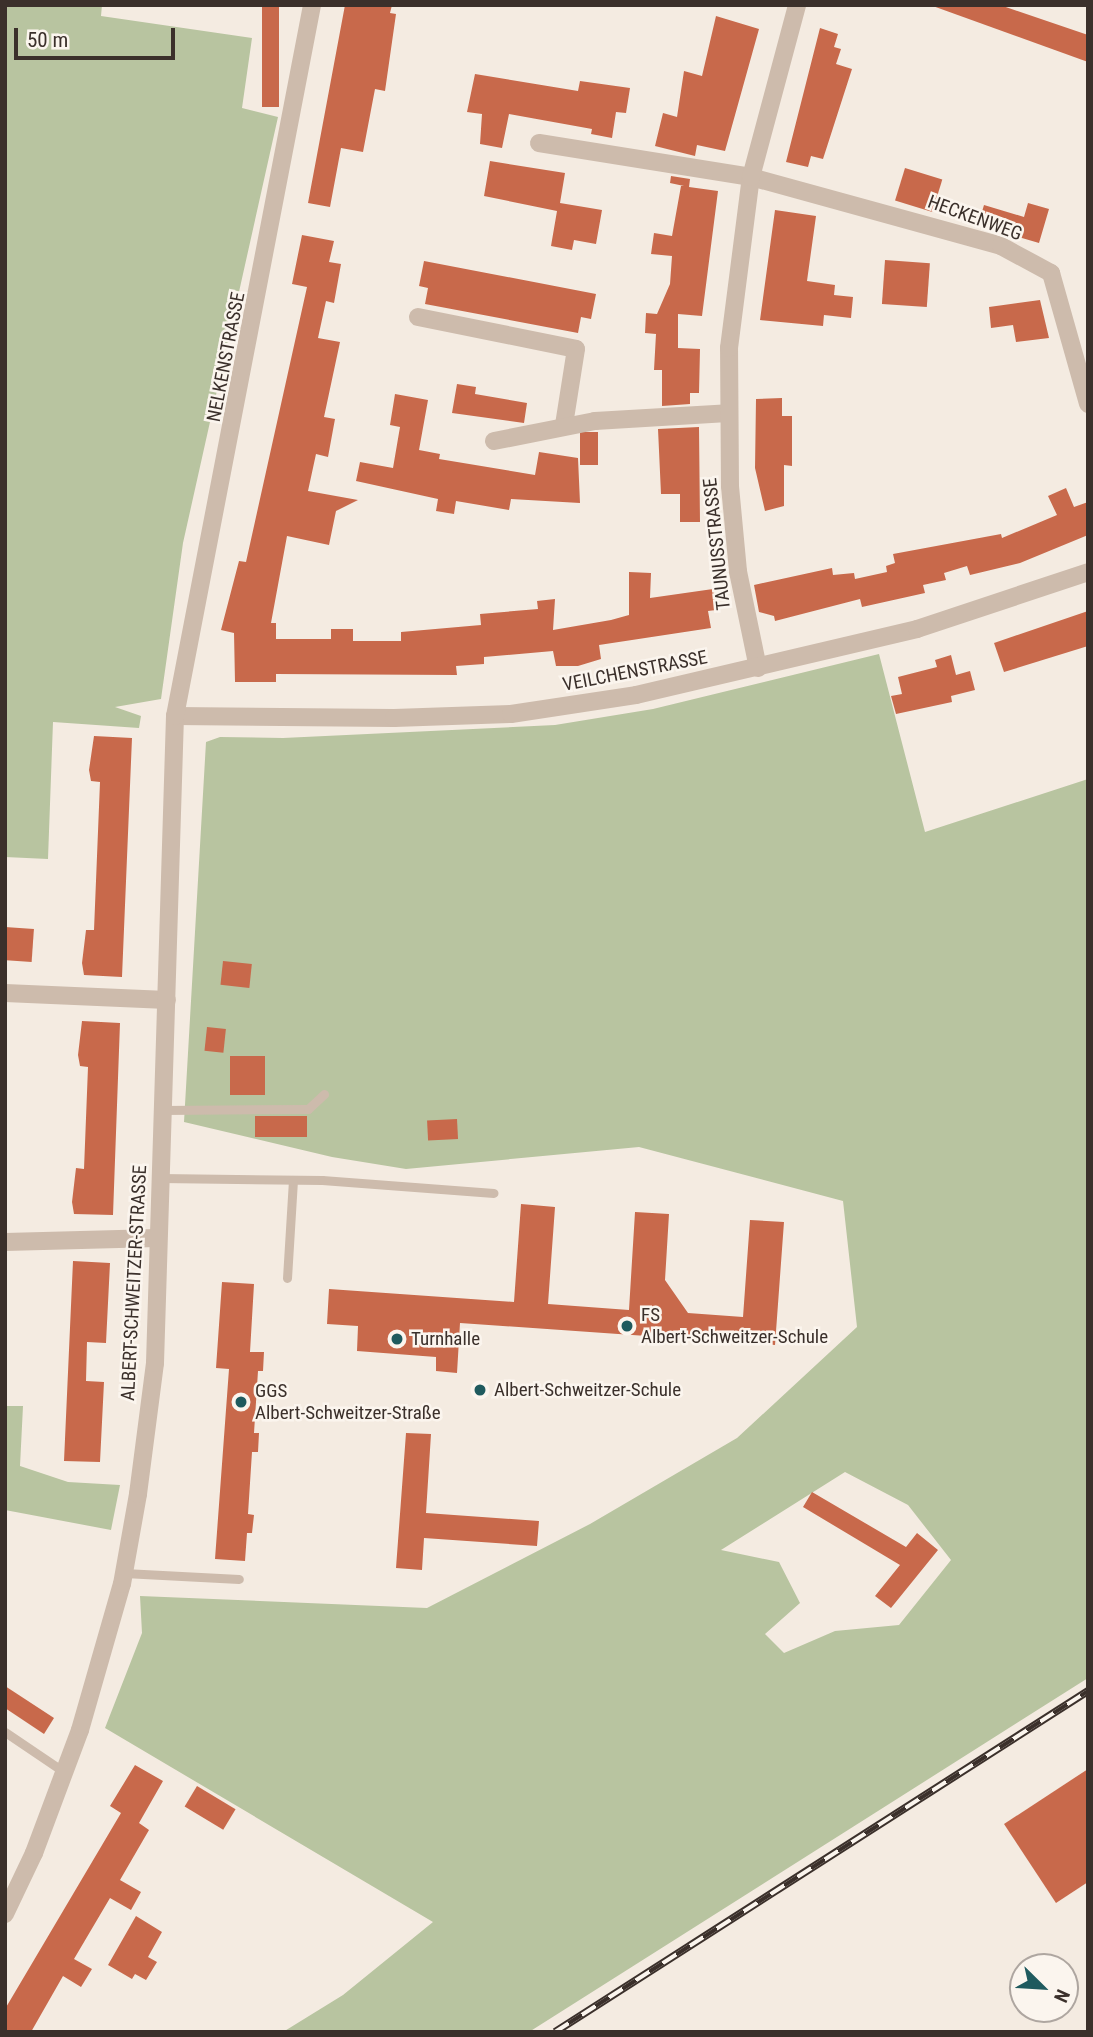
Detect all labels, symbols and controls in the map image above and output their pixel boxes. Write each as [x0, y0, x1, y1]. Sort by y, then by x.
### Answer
scale bar [18, 14, 178, 58]
text: 50 m [27, 28, 68, 52]
street label: HECKENWEG [925, 190, 1025, 246]
street label: NELKENSTRASSE [202, 290, 250, 424]
street label: TAUNUSSTRASSE [699, 477, 735, 611]
street label: VEILCHENSTRASSE [561, 646, 709, 696]
street label: ALBERT-SCHWEITZER-STRASSE [116, 1164, 152, 1402]
place label: FS Albert-Schweitzer-Schule [641, 1304, 828, 1348]
marker: FS Albert-Schweitzer-Schule [619, 1318, 635, 1334]
place label: Turnhalle [411, 1328, 480, 1350]
marker: Turnhalle [389, 1331, 405, 1347]
place label: Albert-Schweitzer-Schule [494, 1379, 681, 1401]
place label: GGS Albert-Schweitzer-Straße [255, 1380, 441, 1424]
marker: Albert-Schweitzer-Schule [472, 1382, 488, 1398]
marker: GGS Albert-Schweitzer-Straße [233, 1394, 249, 1410]
north arrow [1009, 1953, 1079, 2023]
text: N [1049, 1986, 1075, 2006]

